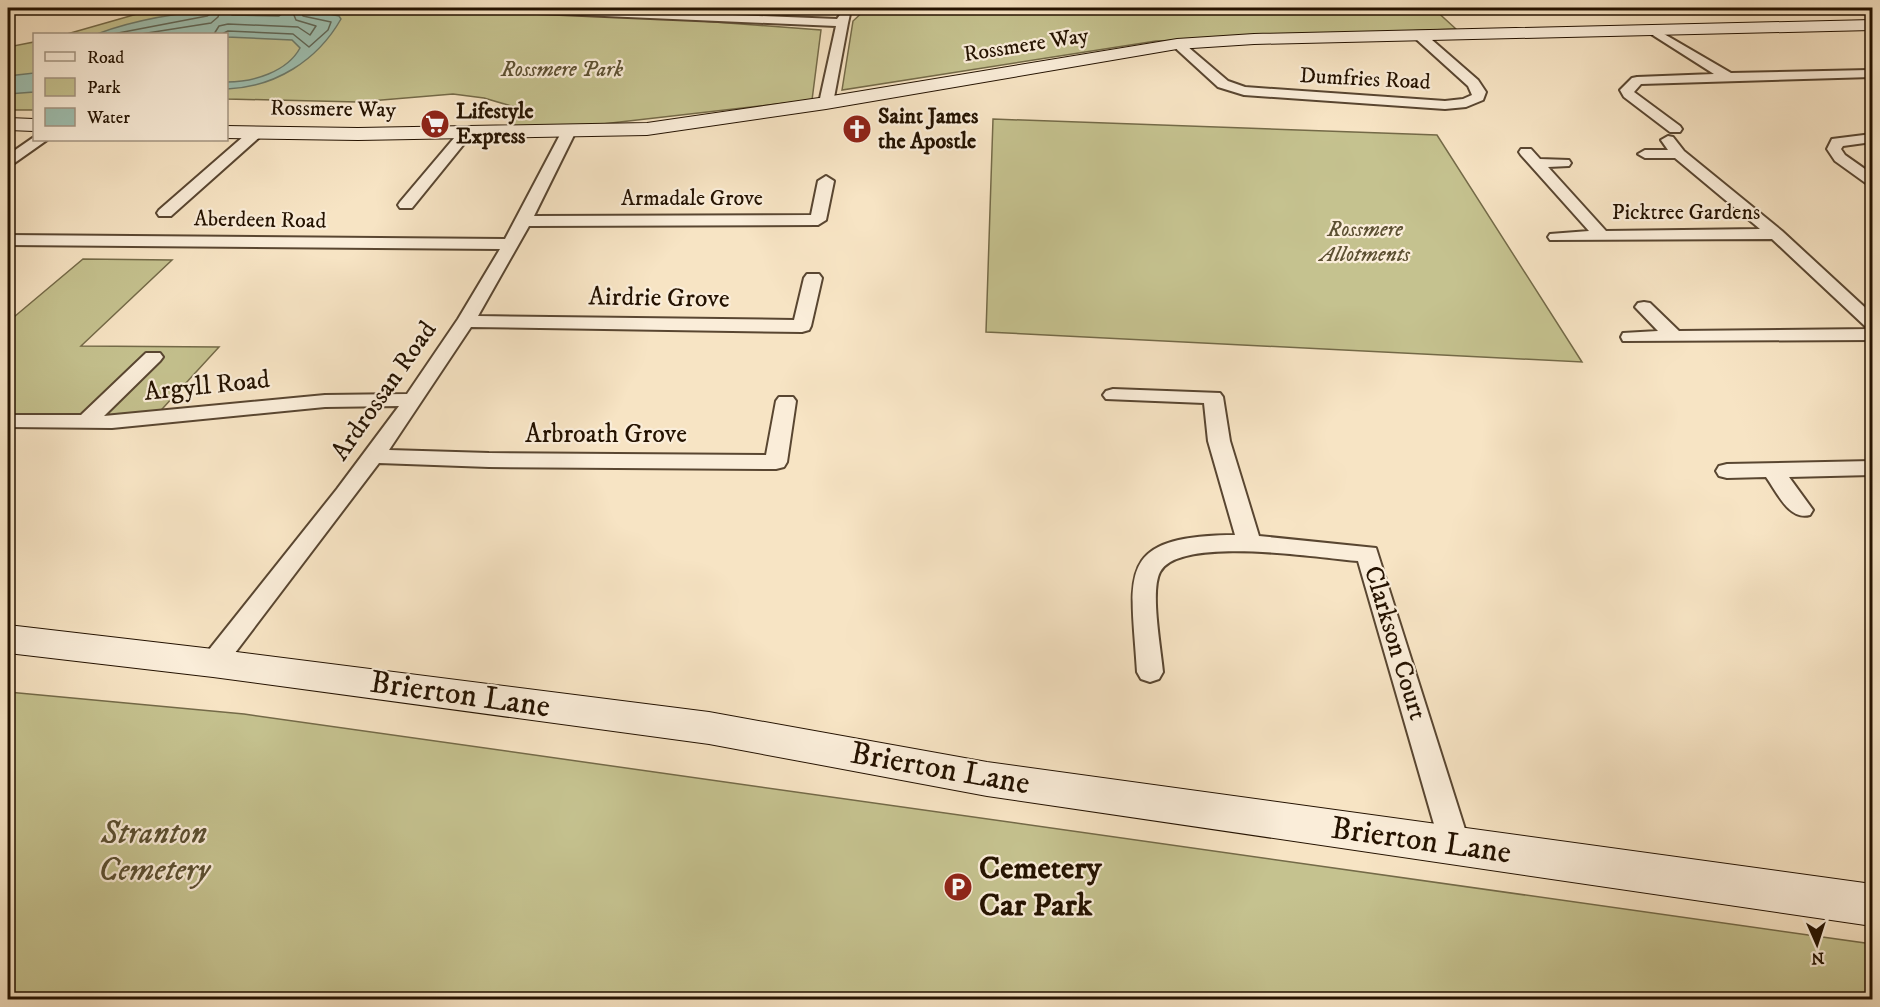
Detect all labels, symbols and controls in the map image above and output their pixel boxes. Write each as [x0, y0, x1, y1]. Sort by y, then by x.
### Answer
street label: Rossmere Way [962, 22, 1091, 68]
legend [33, 33, 228, 141]
text: Road [87, 47, 124, 69]
park label: Rossmere Park [500, 56, 624, 83]
street label: Dumfries Road [1299, 62, 1431, 96]
text: Park [87, 77, 121, 99]
street label: Rossmere Way [270, 94, 397, 124]
place label: Lifestyle Express [456, 98, 534, 150]
place label: Saint James the Apostle [878, 103, 979, 155]
text: Water [86, 107, 130, 129]
supermarket icon: Lifestyle Express [419, 108, 451, 140]
church icon: Saint James the Apostle [841, 113, 873, 145]
street label: Armadale Grove [621, 185, 763, 212]
street label: Picktree Gardens [1612, 199, 1760, 226]
street label: Aberdeen Road [194, 205, 326, 235]
park label: Rossmere Allotments [1317, 216, 1411, 268]
street label: Airdrie Grove [588, 280, 730, 316]
street label: Ardrossan Road [324, 315, 444, 467]
street label: Argyll Road [143, 363, 271, 409]
street label: Arbroath Grove [525, 418, 687, 451]
street label: Clarkson Court [1356, 562, 1434, 724]
street label: Brierton Lane [367, 663, 553, 727]
street label: Brierton Lane [847, 734, 1033, 804]
street label: Brierton Lane [1328, 809, 1514, 873]
park label: Stranton Cemetery [98, 814, 212, 891]
place label: Cemetery Car Park [979, 849, 1102, 926]
parking icon: Cemetery Car Park [942, 871, 974, 903]
north arrow [1787, 914, 1847, 974]
text: N [1811, 948, 1825, 968]

